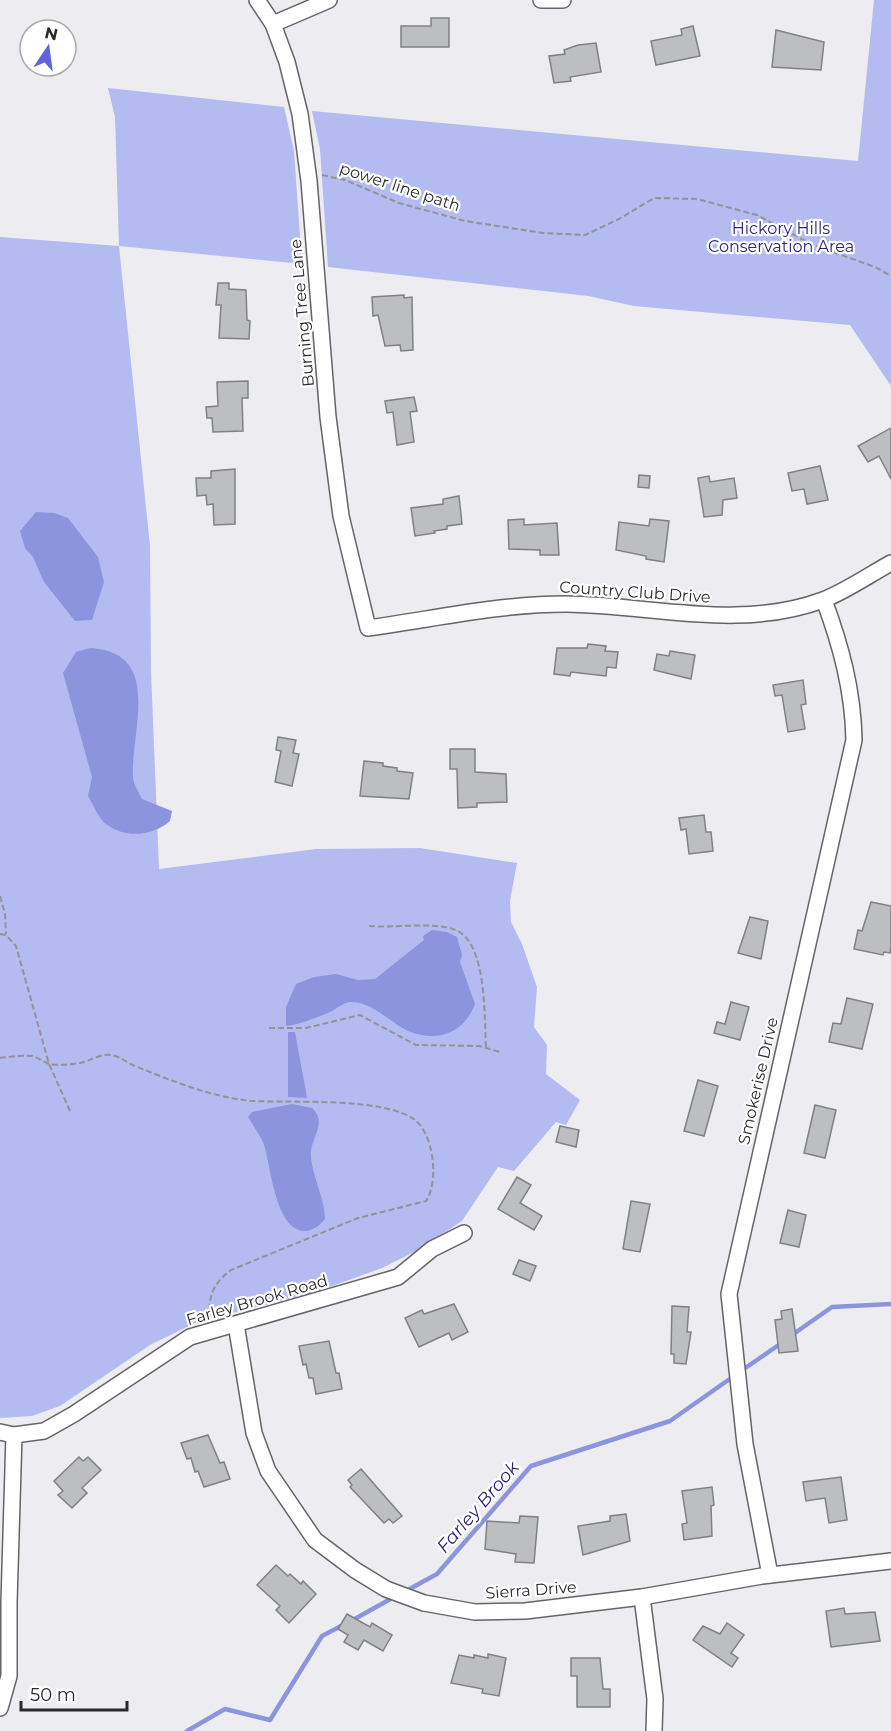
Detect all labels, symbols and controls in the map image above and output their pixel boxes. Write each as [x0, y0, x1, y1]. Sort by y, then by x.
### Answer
north arrow [18, 18, 78, 78]
text: N [43, 23, 60, 45]
street label: power line path [337, 159, 463, 215]
park label: Hickory Hills Conservation Area [708, 219, 854, 256]
street label: Burning Tree Lane [286, 238, 318, 388]
street label: Country Club Drive [559, 577, 711, 607]
street label: Smokerise Drive [734, 1016, 782, 1146]
street label: Farley Brook Road [184, 1271, 330, 1329]
water label: Farley Brook [432, 1456, 525, 1557]
street label: Sierra Drive [485, 1577, 577, 1603]
scale bar [21, 1674, 128, 1712]
text: 50 m [30, 1684, 76, 1706]

